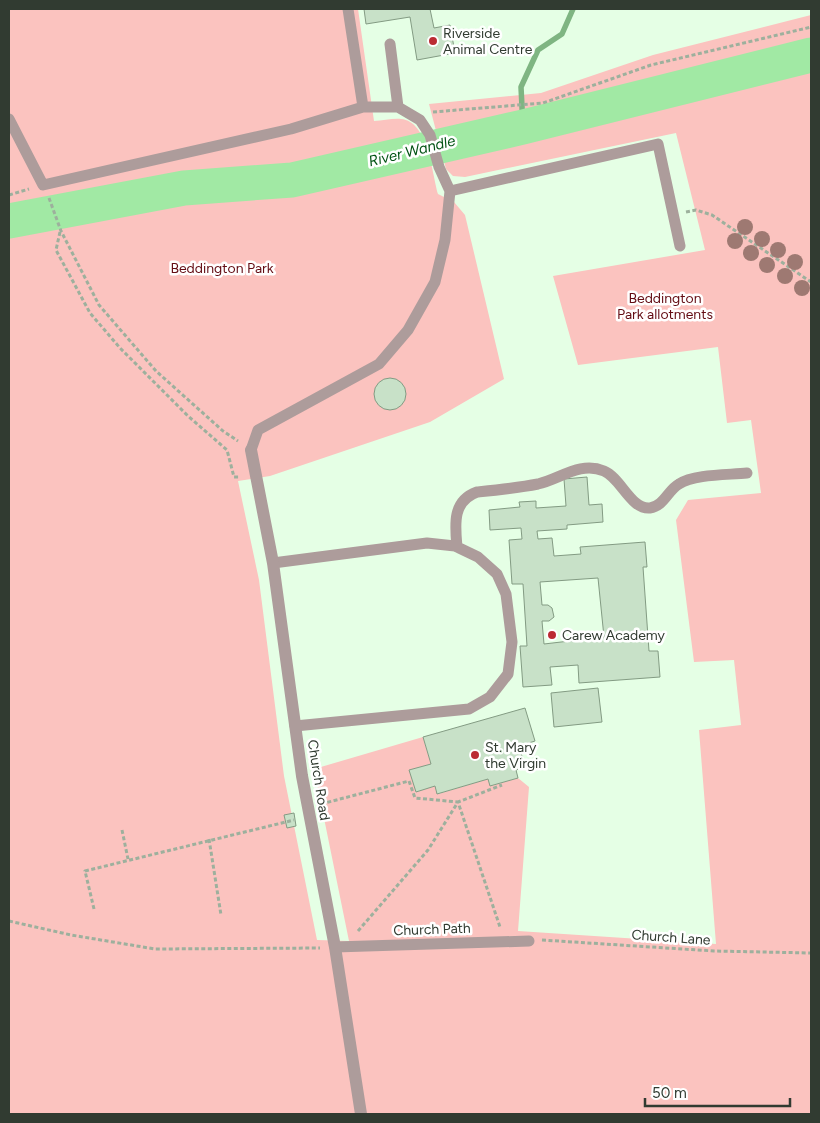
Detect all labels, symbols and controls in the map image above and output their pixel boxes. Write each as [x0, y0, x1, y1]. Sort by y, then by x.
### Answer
place label: Riverside Animal Centre [443, 25, 533, 58]
marker: Riverside Animal Centre [427, 35, 439, 47]
water label: River Wandle [367, 132, 457, 170]
park label: Beddington Park [170, 260, 274, 277]
park label: Beddington Park allotments [617, 290, 713, 323]
place label: Carew Academy [562, 627, 666, 644]
marker: Carew Academy [546, 629, 558, 641]
street label: Church Road [304, 738, 333, 822]
place label: St. Mary the Virgin [485, 739, 546, 772]
marker: St. Mary the Virgin [469, 749, 481, 761]
street label: Church Path [393, 920, 471, 939]
street label: Church Lane [631, 926, 711, 949]
scale bar [645, 1076, 790, 1108]
text: 50 m [652, 1084, 687, 1102]

